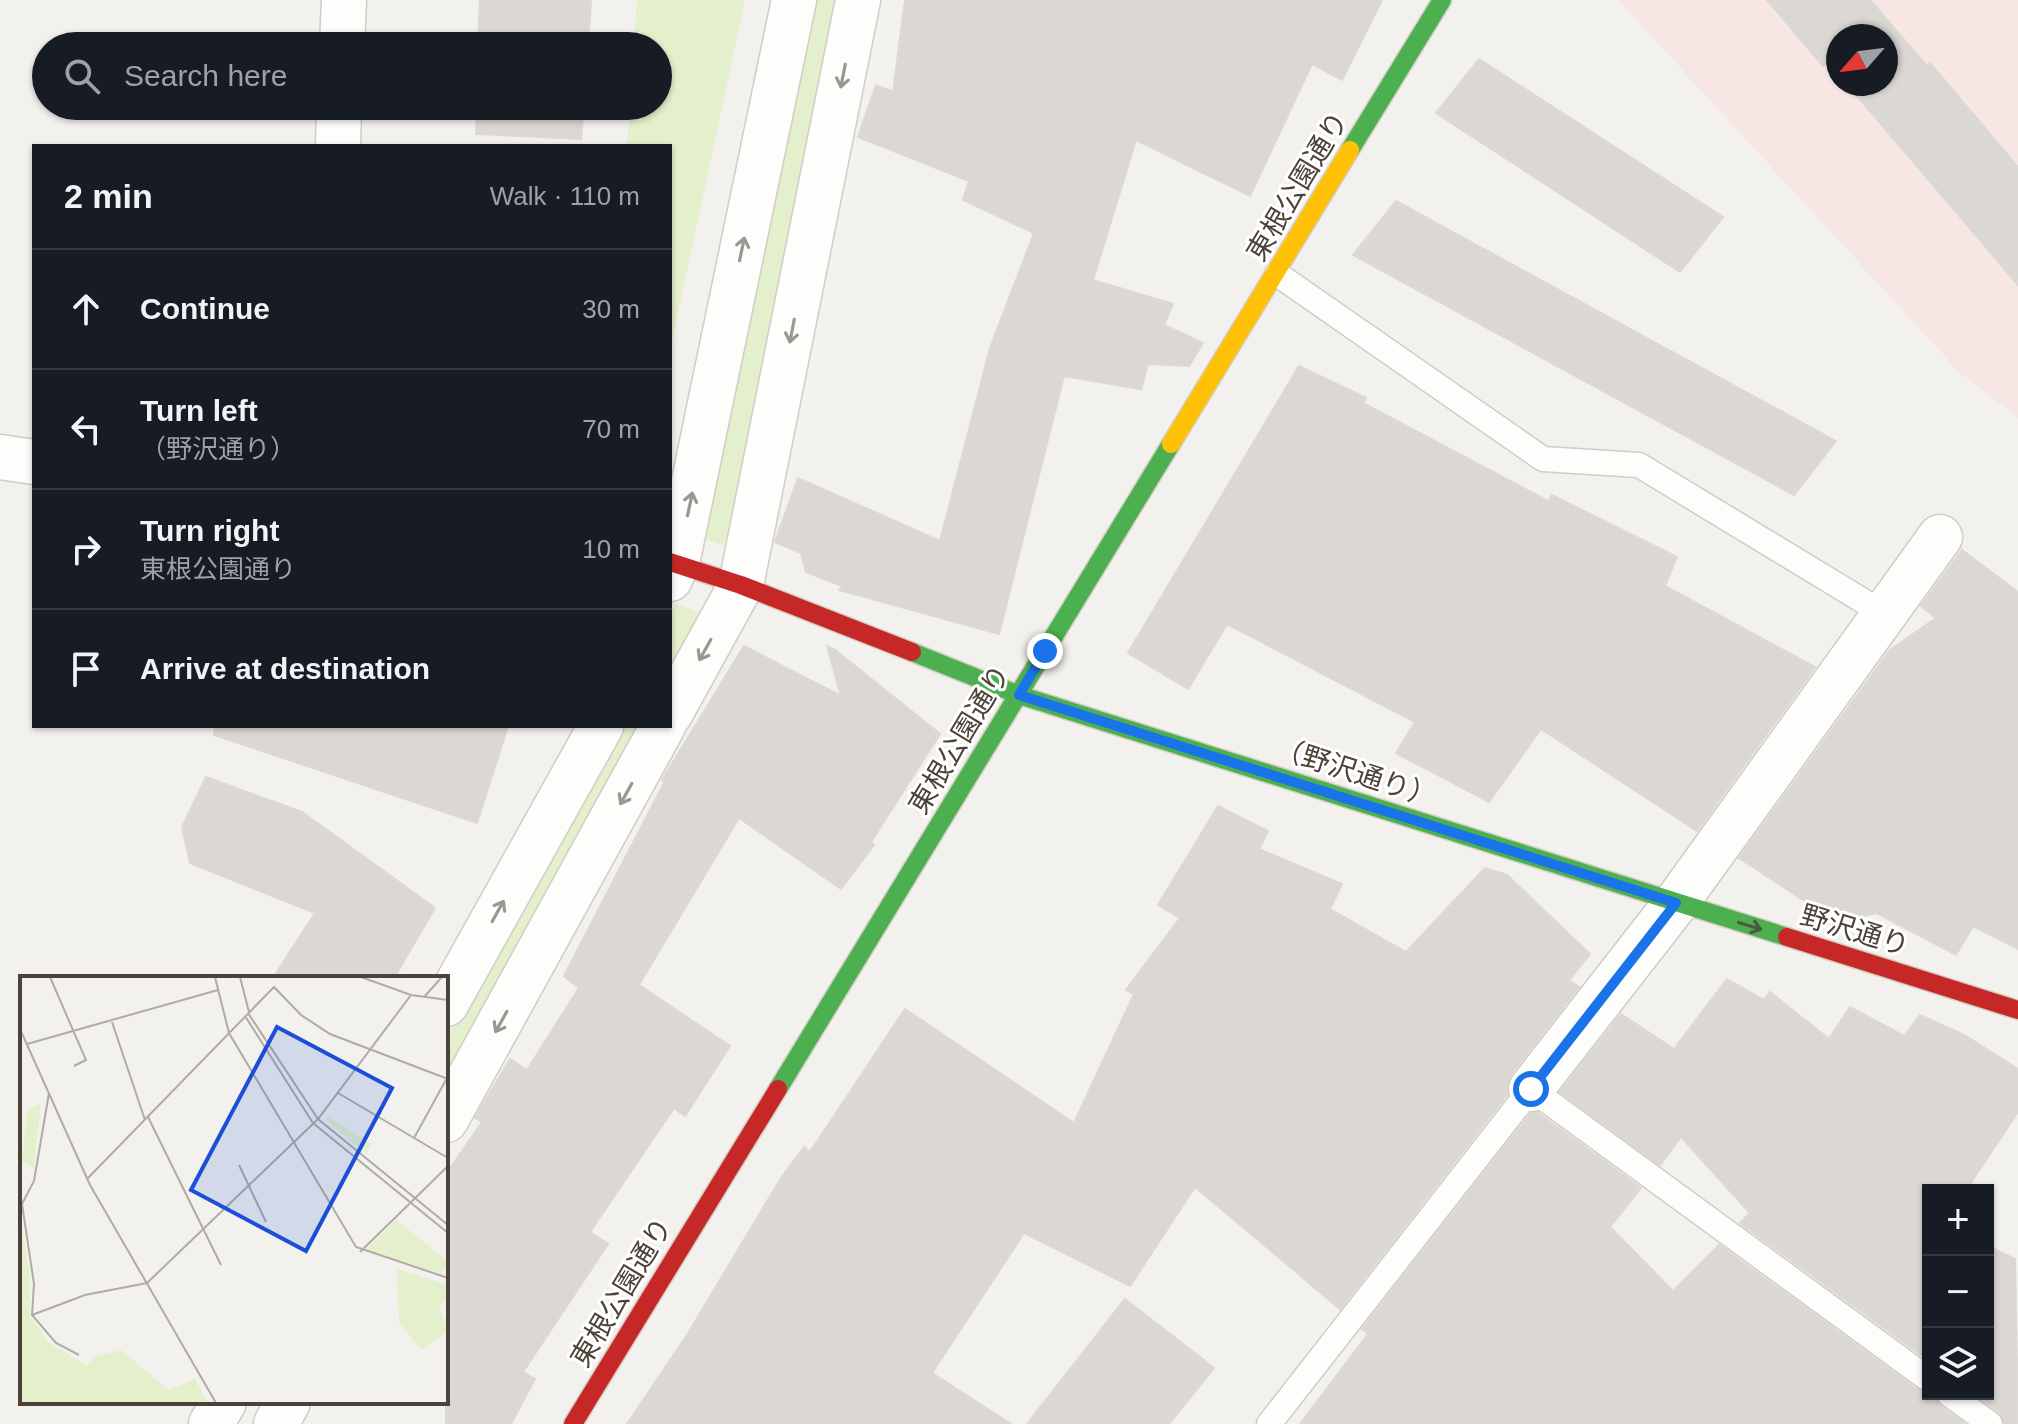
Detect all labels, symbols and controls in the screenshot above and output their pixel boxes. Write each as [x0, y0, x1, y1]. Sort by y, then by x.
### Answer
north arrow [1826, 24, 1898, 96]
search box [32, 32, 672, 120]
icon: search [60, 54, 104, 98]
text: Search here [124, 59, 287, 92]
one-way arrow [835, 63, 850, 89]
street label: 東根公園通り [1241, 106, 1354, 266]
text: 2 min [64, 177, 153, 215]
text: Walk · 110 m [490, 181, 640, 211]
one-way arrow [736, 237, 751, 262]
icon: ahead [64, 287, 108, 331]
text: Continue [140, 292, 270, 325]
text: 30 m [582, 294, 640, 324]
one-way arrow [783, 318, 798, 344]
text: Turn left [140, 394, 258, 427]
icon: left [64, 407, 108, 451]
text: 70 m [582, 414, 640, 444]
text: （野沢通り） [140, 434, 296, 464]
one-way arrow [683, 491, 698, 517]
text: Turn right [140, 514, 279, 547]
icon: right [64, 527, 108, 571]
text: 10 m [582, 534, 640, 564]
text: 東根公園通り [140, 554, 296, 584]
route end [1027, 633, 1063, 669]
one-way arrow [697, 637, 713, 661]
icon: arrive [64, 647, 108, 691]
text: Arrive at destination [140, 652, 430, 685]
street label: 東根公園通り [903, 659, 1016, 819]
street label: （野沢通り） [1271, 732, 1441, 813]
one-way arrow [618, 782, 633, 806]
street label: 野沢通り [1797, 899, 1913, 962]
one-way arrow [490, 900, 506, 923]
one-way arrow [1738, 920, 1763, 935]
inset map [20, 976, 448, 1404]
one-way arrow [492, 1010, 508, 1033]
route start [1513, 1071, 1549, 1107]
map controls [1922, 1184, 1994, 1400]
button: + [1922, 1184, 1994, 1256]
street label: 東根公園通り [565, 1212, 678, 1372]
button: − [1922, 1256, 1994, 1328]
button: layers [1922, 1328, 1994, 1400]

